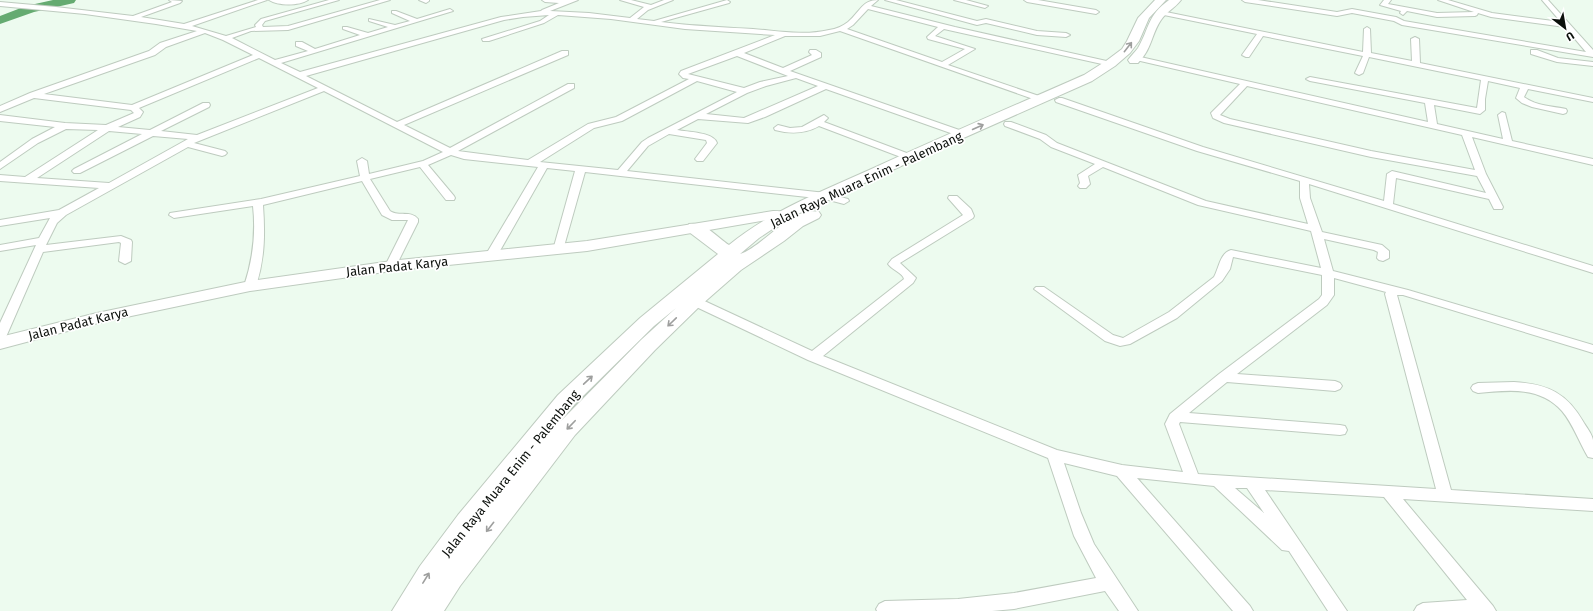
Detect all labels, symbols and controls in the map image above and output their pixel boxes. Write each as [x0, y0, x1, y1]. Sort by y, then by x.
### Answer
north arrow [1545, 8, 1585, 48]
text: U [1563, 29, 1576, 44]
one-way arrow [1124, 41, 1133, 52]
one-way arrow [971, 123, 983, 130]
street label: Jalan Raya Muara Enim - Palembang [768, 128, 965, 231]
street label: Jalan Padat Karya [345, 254, 449, 279]
street label: Jalan Padat Karya [27, 304, 130, 343]
one-way arrow [667, 318, 677, 327]
one-way arrow [583, 375, 593, 384]
street label: Jalan Raya Muara Enim - Palembang [438, 387, 582, 560]
one-way arrow [566, 420, 575, 430]
one-way arrow [486, 521, 494, 532]
one-way arrow [422, 573, 430, 584]

